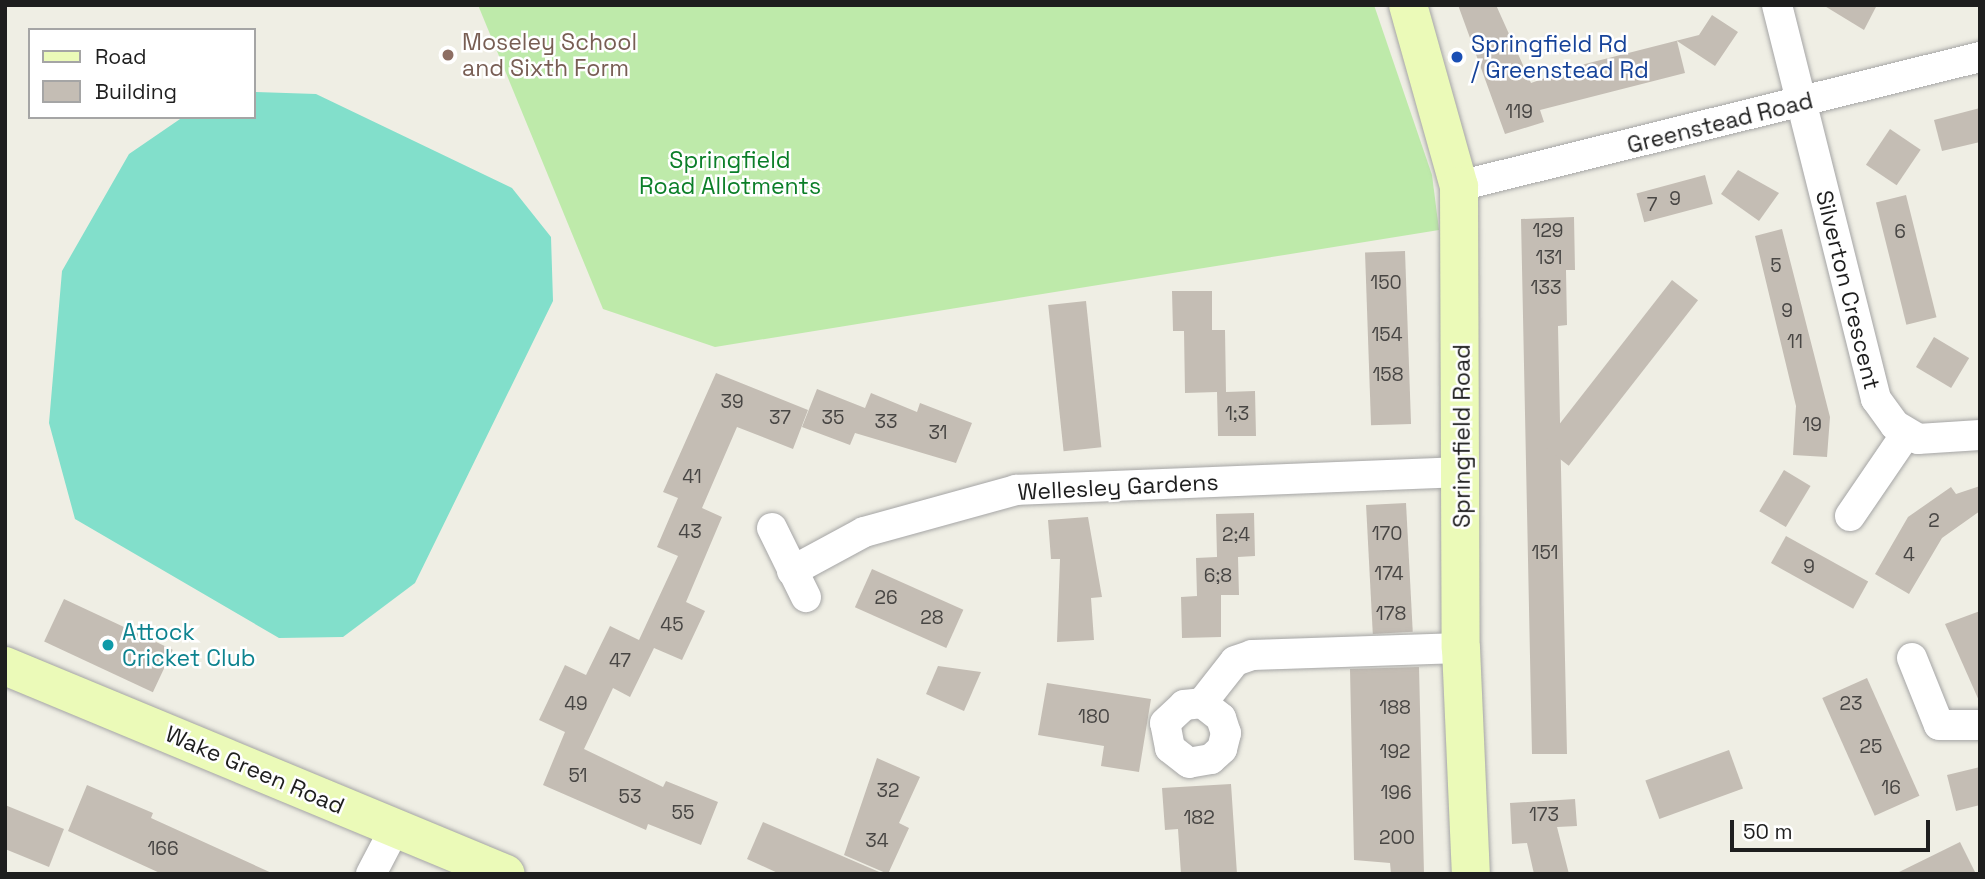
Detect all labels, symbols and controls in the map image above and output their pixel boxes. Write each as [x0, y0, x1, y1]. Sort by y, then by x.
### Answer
legend [28, 28, 256, 119]
place label: Moseley School and Sixth Form [462, 28, 637, 82]
place label: Springfield Rd / Greenstead Rd [1471, 30, 1649, 84]
text: Road [95, 43, 147, 70]
marker: Moseley School and Sixth Form [440, 47, 456, 63]
marker: Springfield Rd / Greenstead Rd [1449, 49, 1465, 65]
text: Building [95, 78, 177, 105]
street label: Greenstead Road [1624, 87, 1816, 159]
house number: 119 [1505, 101, 1533, 123]
park label: Springfield Road Allotments [639, 146, 821, 200]
street label: Silverton Crescent [1810, 187, 1886, 393]
house number: 9 [1669, 188, 1681, 210]
house number: 7 [1647, 194, 1657, 216]
house number: 129 [1533, 220, 1563, 242]
house number: 6 [1894, 221, 1906, 243]
house number: 131 [1535, 247, 1563, 269]
house number: 5 [1770, 255, 1782, 277]
house number: 150 [1370, 272, 1402, 294]
house number: 133 [1531, 277, 1561, 299]
house number: 9 [1781, 300, 1793, 322]
house number: 154 [1371, 324, 1403, 346]
house number: 11 [1787, 331, 1803, 353]
street label: Springfield Road [1448, 344, 1476, 528]
house number: 158 [1372, 364, 1404, 386]
house number: 39 [720, 391, 744, 413]
house number: 1;3 [1225, 403, 1249, 425]
house number: 37 [769, 407, 791, 429]
house number: 35 [822, 407, 844, 429]
house number: 33 [875, 411, 897, 433]
house number: 19 [1802, 414, 1822, 436]
house number: 31 [928, 422, 948, 444]
house number: 41 [682, 466, 702, 488]
street label: Wellesley Gardens [1017, 468, 1219, 506]
house number: 2 [1928, 510, 1940, 532]
house number: 43 [678, 521, 702, 543]
house number: 170 [1372, 523, 1402, 545]
house number: 2;4 [1222, 524, 1250, 546]
house number: 151 [1532, 542, 1558, 564]
house number: 4 [1903, 544, 1915, 566]
house number: 9 [1803, 556, 1815, 578]
house number: 174 [1374, 563, 1404, 585]
house number: 6;8 [1204, 565, 1232, 587]
house number: 26 [874, 587, 898, 609]
house number: 178 [1376, 603, 1406, 625]
house number: 28 [920, 607, 944, 629]
house number: 45 [660, 614, 684, 636]
place label: Attock Cricket Club [122, 618, 256, 672]
marker: Attock Cricket Club [100, 637, 116, 653]
house number: 47 [609, 650, 631, 672]
house number: 49 [564, 693, 588, 715]
house number: 23 [1840, 693, 1862, 715]
house number: 188 [1379, 697, 1411, 719]
house number: 180 [1078, 706, 1110, 728]
street label: Wake Green Road [161, 720, 349, 820]
house number: 25 [1860, 736, 1882, 758]
house number: 192 [1379, 741, 1411, 763]
house number: 51 [568, 765, 588, 787]
house number: 16 [1881, 777, 1901, 799]
house number: 32 [877, 780, 899, 802]
house number: 196 [1380, 782, 1412, 804]
house number: 53 [619, 786, 641, 808]
house number: 55 [672, 802, 694, 824]
house number: 173 [1529, 804, 1559, 826]
scale bar [1733, 806, 1932, 850]
house number: 182 [1183, 807, 1215, 829]
text: 50 m [1743, 818, 1793, 845]
house number: 200 [1379, 827, 1415, 849]
house number: 34 [865, 830, 889, 852]
house number: 166 [147, 838, 179, 860]

